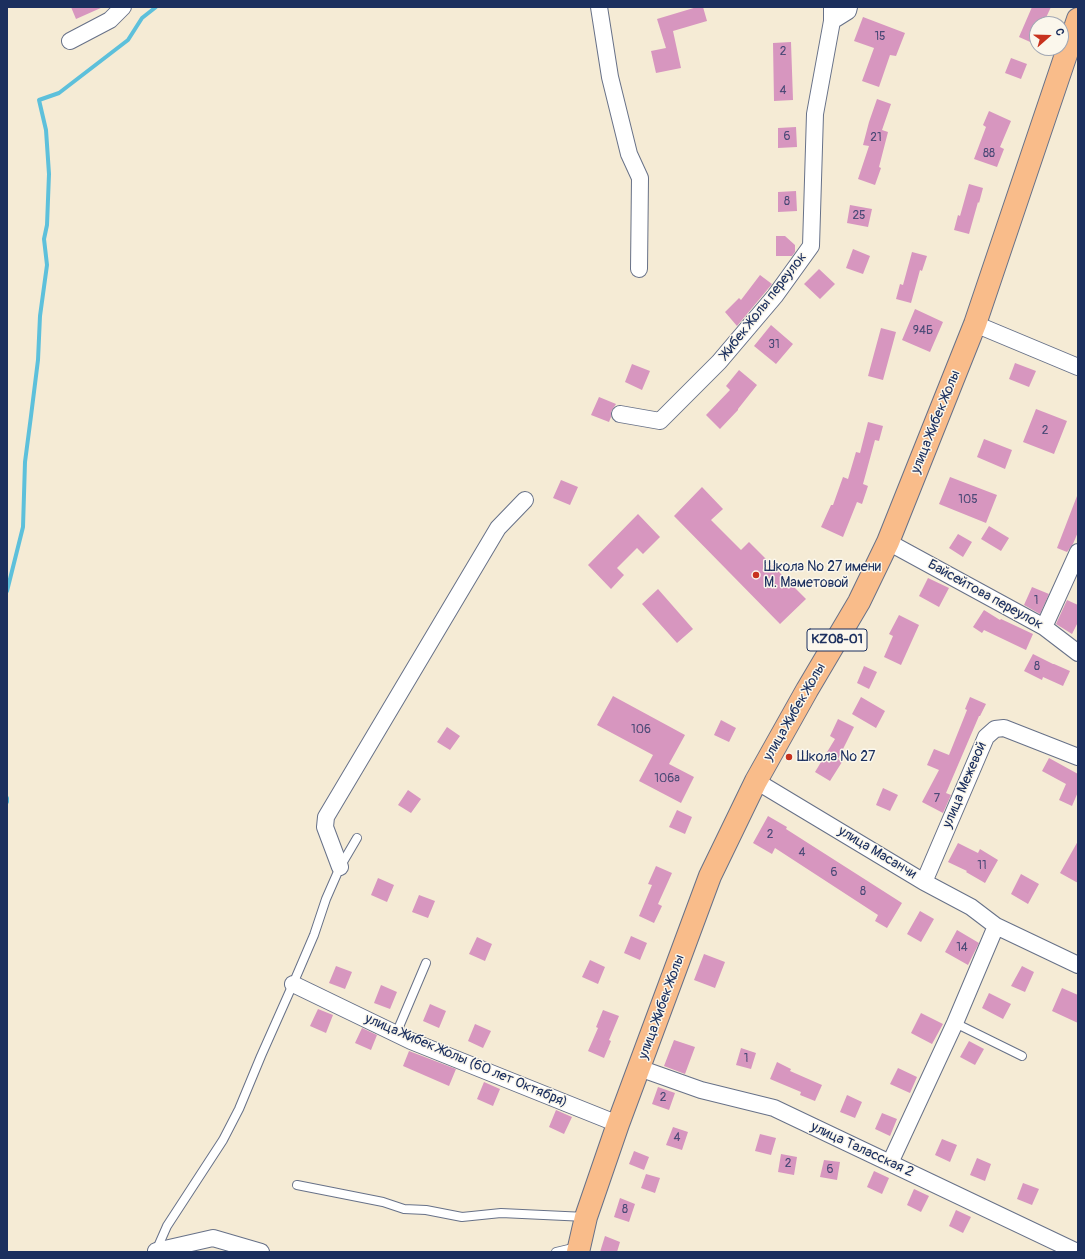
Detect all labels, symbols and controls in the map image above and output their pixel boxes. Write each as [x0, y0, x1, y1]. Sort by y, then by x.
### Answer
north arrow [1029, 16, 1069, 56]
text: С [1053, 27, 1067, 37]
house number: 15 [874, 30, 886, 44]
house number: 2 [780, 45, 786, 59]
house number: 4 [780, 84, 786, 98]
house number: 6 [784, 130, 790, 144]
house number: 21 [870, 131, 882, 145]
house number: 88 [983, 147, 995, 161]
house number: 8 [784, 195, 790, 209]
house number: 25 [852, 209, 866, 223]
street label: Жибек Жолы переулок [717, 249, 811, 363]
house number: 94Б [913, 324, 933, 338]
house number: 31 [768, 338, 780, 352]
street label: улица Жибек Жолы [908, 368, 964, 476]
house number: 2 [1042, 424, 1048, 438]
house number: 105 [958, 493, 978, 507]
street label: Байсейтова переулок [925, 556, 1045, 634]
place label: Школа № 27 имени М. Маметовой [764, 559, 881, 592]
marker: Школа № 27 имени М. Маметовой [751, 570, 761, 580]
house number: 1 [1034, 594, 1038, 608]
road number: KZ08-01 [807, 629, 867, 651]
street label: улица Жибек Жолы [760, 660, 830, 764]
house number: 8 [1034, 660, 1040, 674]
house number: 106 [631, 723, 651, 737]
street label: улица Межевой [939, 739, 991, 831]
place label: Школа № 27 [797, 749, 875, 765]
marker: Школа № 27 [784, 752, 794, 762]
house number: 106а [654, 772, 680, 786]
house number: 7 [934, 792, 940, 806]
street label: улица Масанчи [835, 823, 919, 883]
house number: 2 [767, 828, 773, 842]
house number: 4 [799, 846, 805, 860]
house number: 11 [977, 859, 987, 873]
house number: 6 [831, 866, 837, 880]
house number: 8 [860, 885, 866, 899]
house number: 14 [956, 941, 968, 955]
street label: улица Жибек Жолы [635, 952, 689, 1062]
street label: улица Жибек Жолы (60 лет Октября) [362, 1011, 570, 1111]
house number: 1 [744, 1052, 748, 1066]
house number: 2 [660, 1091, 666, 1105]
street label: улица Таласская 2 [808, 1119, 916, 1181]
house number: 4 [674, 1131, 680, 1145]
house number: 2 [785, 1157, 791, 1171]
house number: 6 [827, 1163, 833, 1177]
house number: 8 [622, 1203, 628, 1217]

